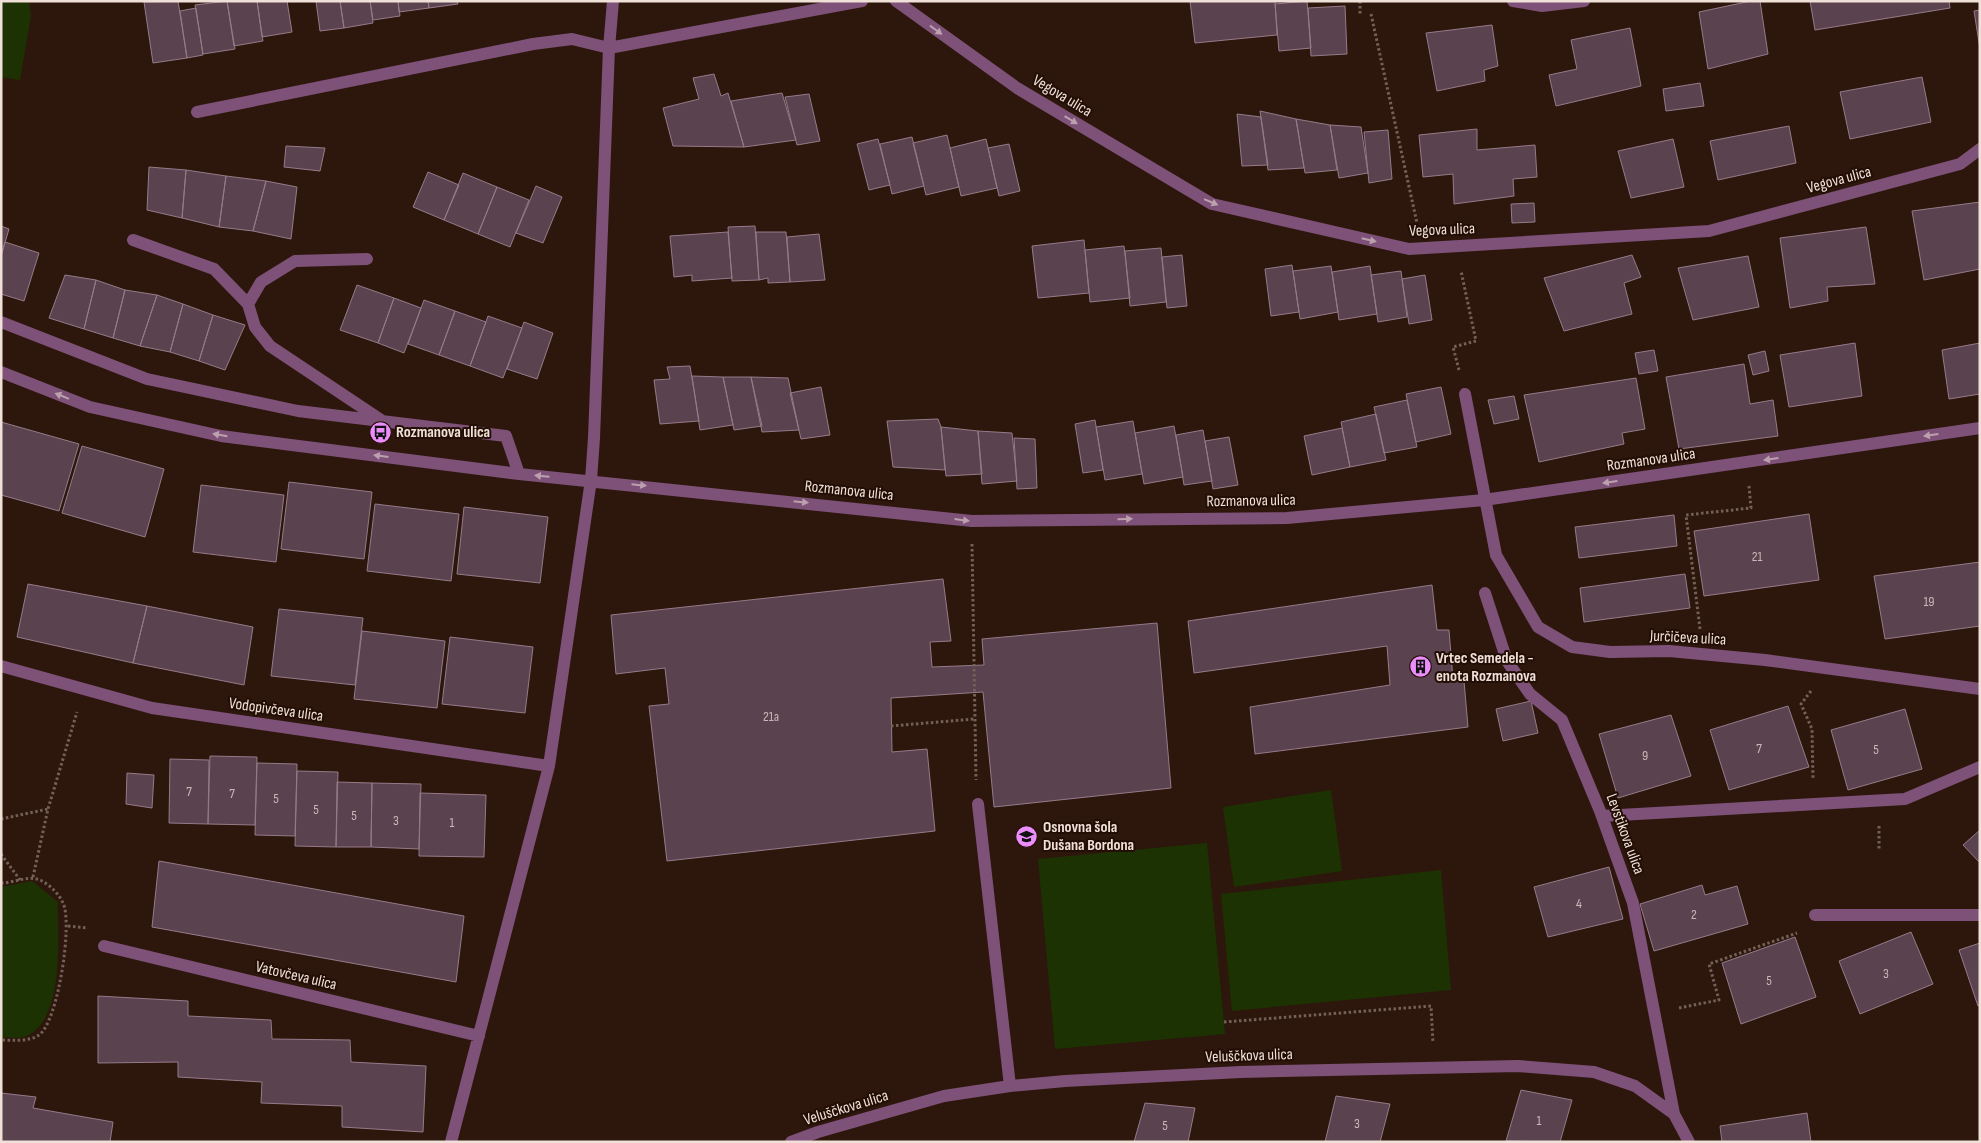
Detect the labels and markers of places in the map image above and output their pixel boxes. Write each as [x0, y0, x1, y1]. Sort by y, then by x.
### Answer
bus stop icon: Rozmanova ulica [368, 420, 392, 444]
place label: Rozmanova ulica [396, 423, 490, 442]
place label: Vrtec Semedela - enota Rozmanova [1436, 649, 1536, 686]
building icon: Vrtec Semedela - enota Rozmanova [1408, 655, 1432, 679]
place label: Osnovna šola Dušana Bordona [1043, 818, 1134, 855]
school or university icon: Osnovna šola Dušana Bordona [1015, 824, 1039, 848]

